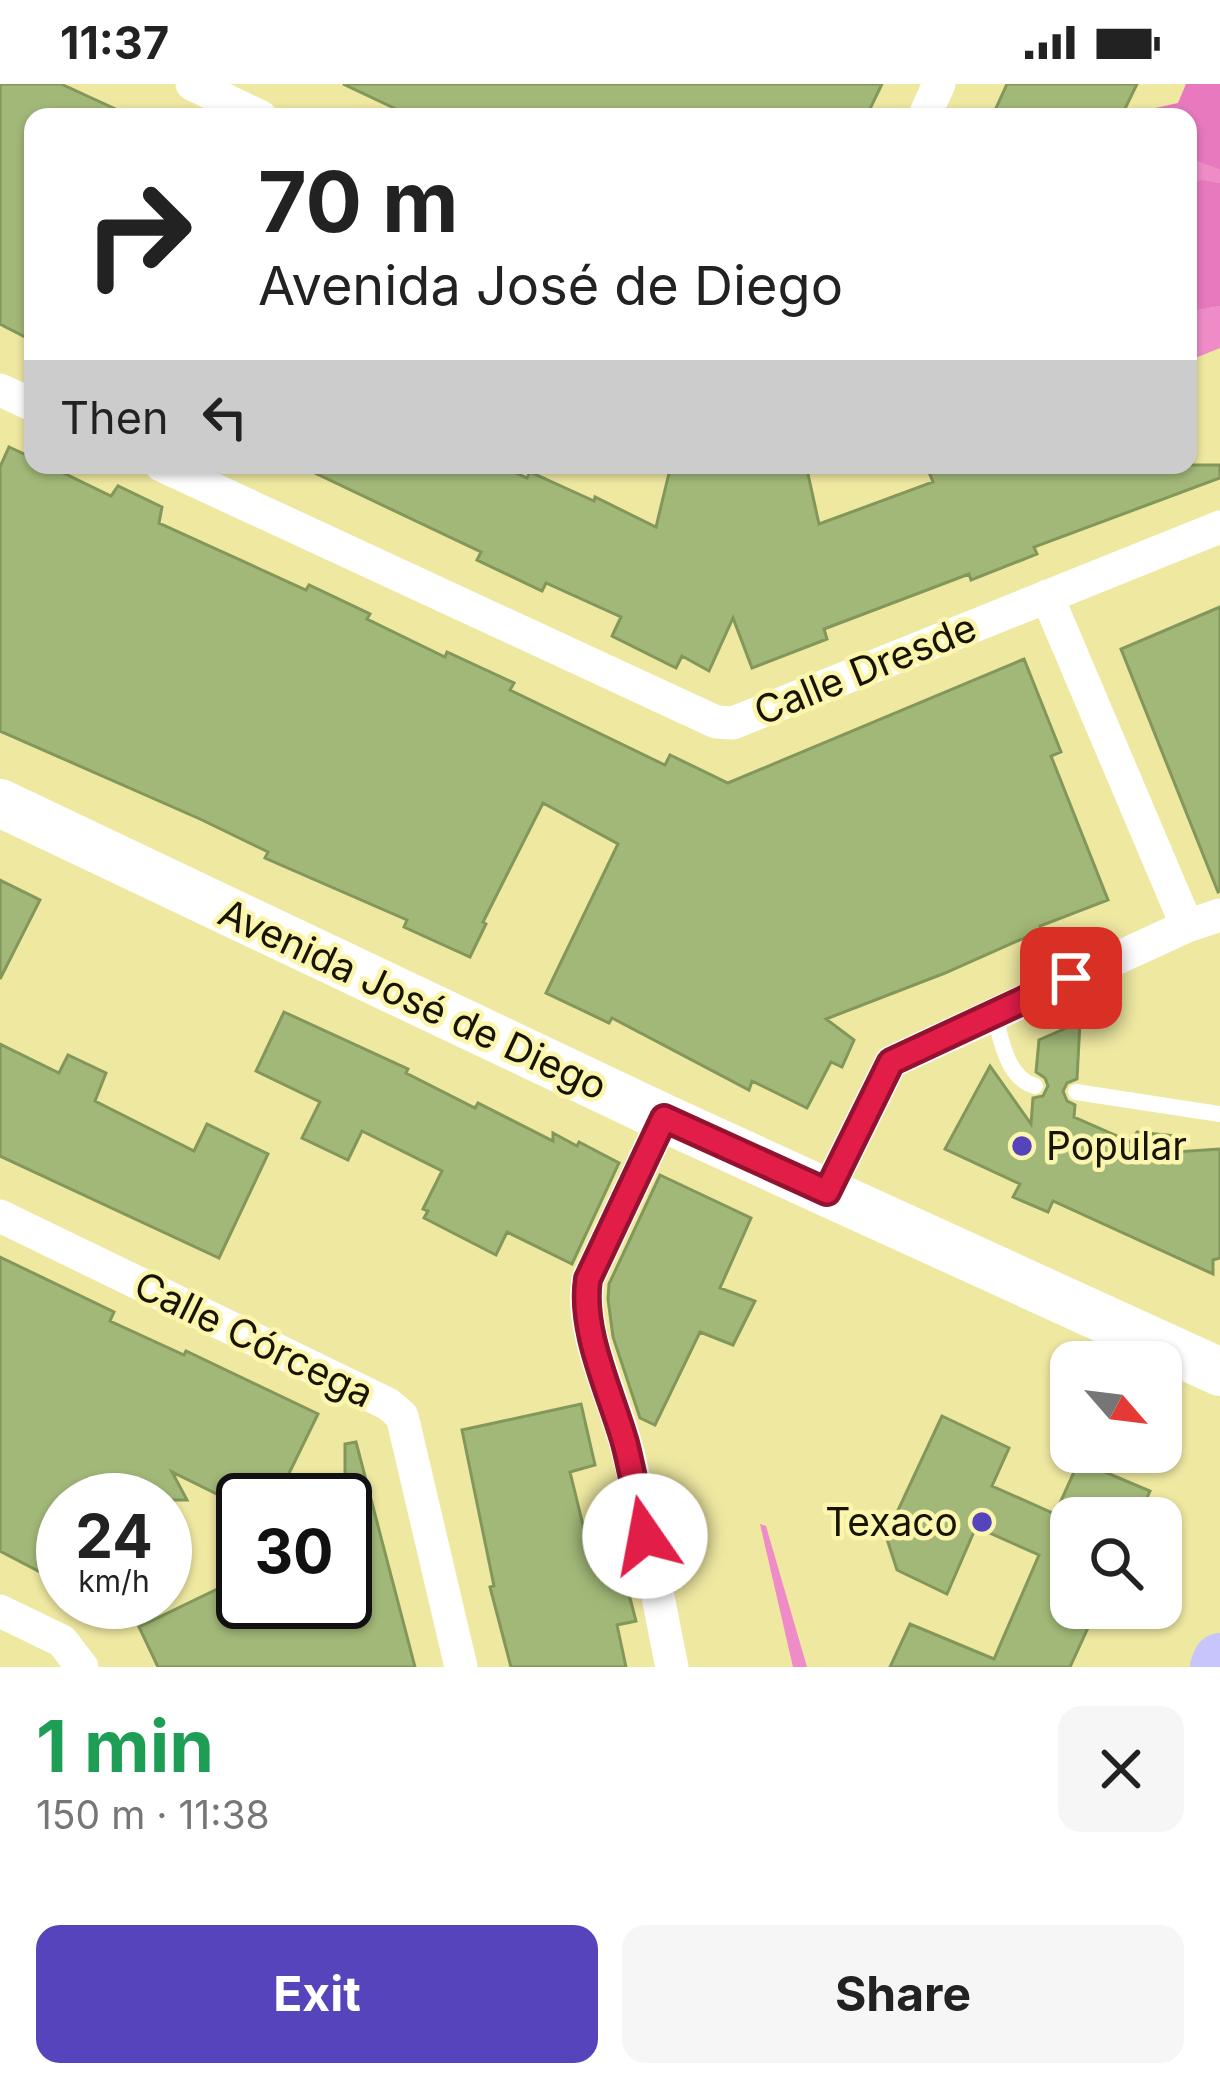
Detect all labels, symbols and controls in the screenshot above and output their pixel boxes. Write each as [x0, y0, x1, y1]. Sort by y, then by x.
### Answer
text: 11:37 [60, 15, 169, 70]
text: 70 m [258, 151, 459, 252]
icon: right [60, 156, 216, 312]
text: Avenida José de Diego [258, 253, 843, 318]
icon: left [192, 384, 258, 450]
text: Then [60, 390, 168, 445]
street label: Calle Dresde [747, 603, 983, 734]
street label: Avenida José de Diego [212, 888, 615, 1109]
pin [1020, 927, 1122, 1029]
icon: arrive [1038, 945, 1104, 1011]
place label: Popular [1046, 1122, 1187, 1169]
marker: Popular [1009, 1133, 1035, 1159]
street label: Calle Córcega [127, 1260, 381, 1417]
north arrow [1050, 1341, 1182, 1473]
map controls [1050, 1341, 1182, 1629]
speed limit sign: 30 [216, 1473, 372, 1629]
position arrow [582, 1473, 708, 1599]
button: search [1050, 1497, 1182, 1629]
place label: Texaco [825, 1498, 958, 1545]
text: 24 [75, 1500, 153, 1572]
marker: Texaco [969, 1509, 995, 1535]
text: km/h [78, 1563, 150, 1599]
text: 1 min [36, 1702, 214, 1789]
button: close [1058, 1706, 1184, 1832]
text: 150 m · 11:38 [36, 1791, 270, 1838]
button: Exit [36, 1925, 598, 2063]
button: Share [622, 1925, 1184, 2063]

